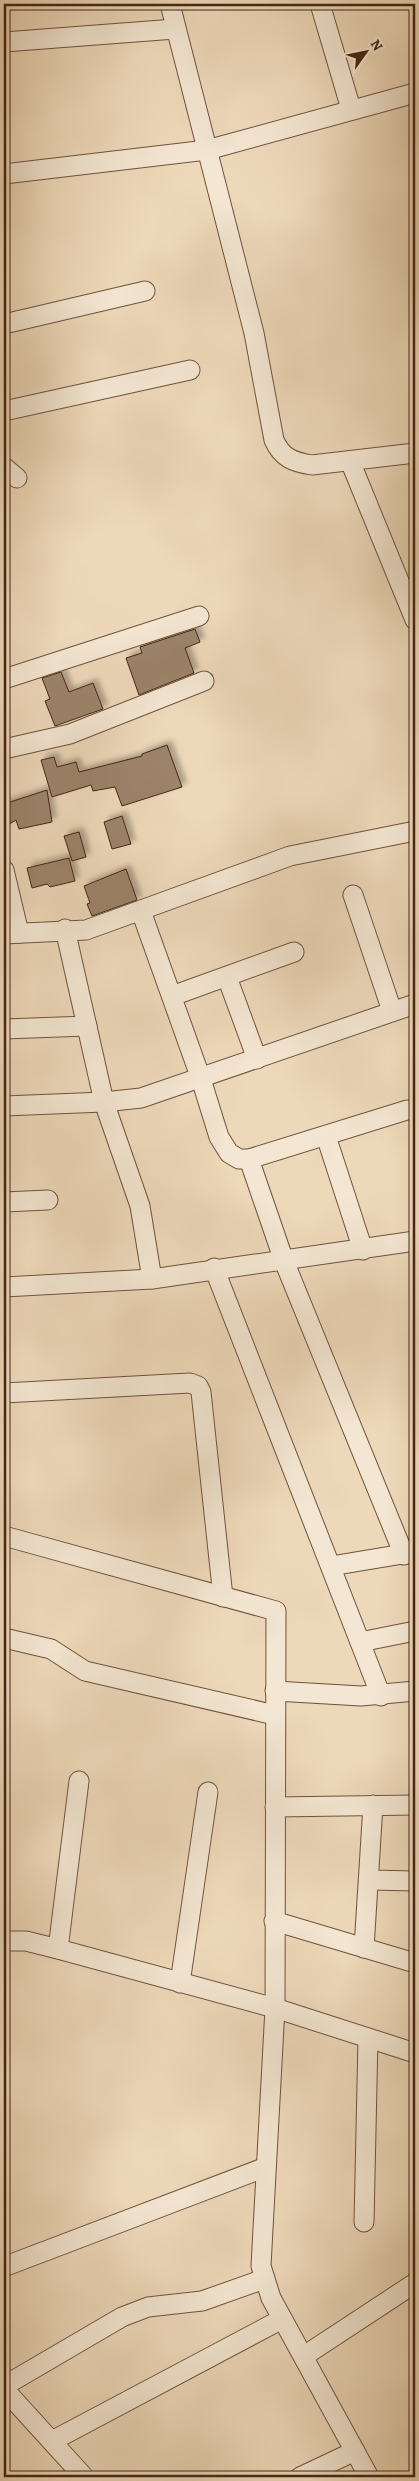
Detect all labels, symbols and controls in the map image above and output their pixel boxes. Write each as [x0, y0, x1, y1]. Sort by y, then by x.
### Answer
north arrow [342, 28, 392, 78]
text: N [366, 36, 387, 55]

